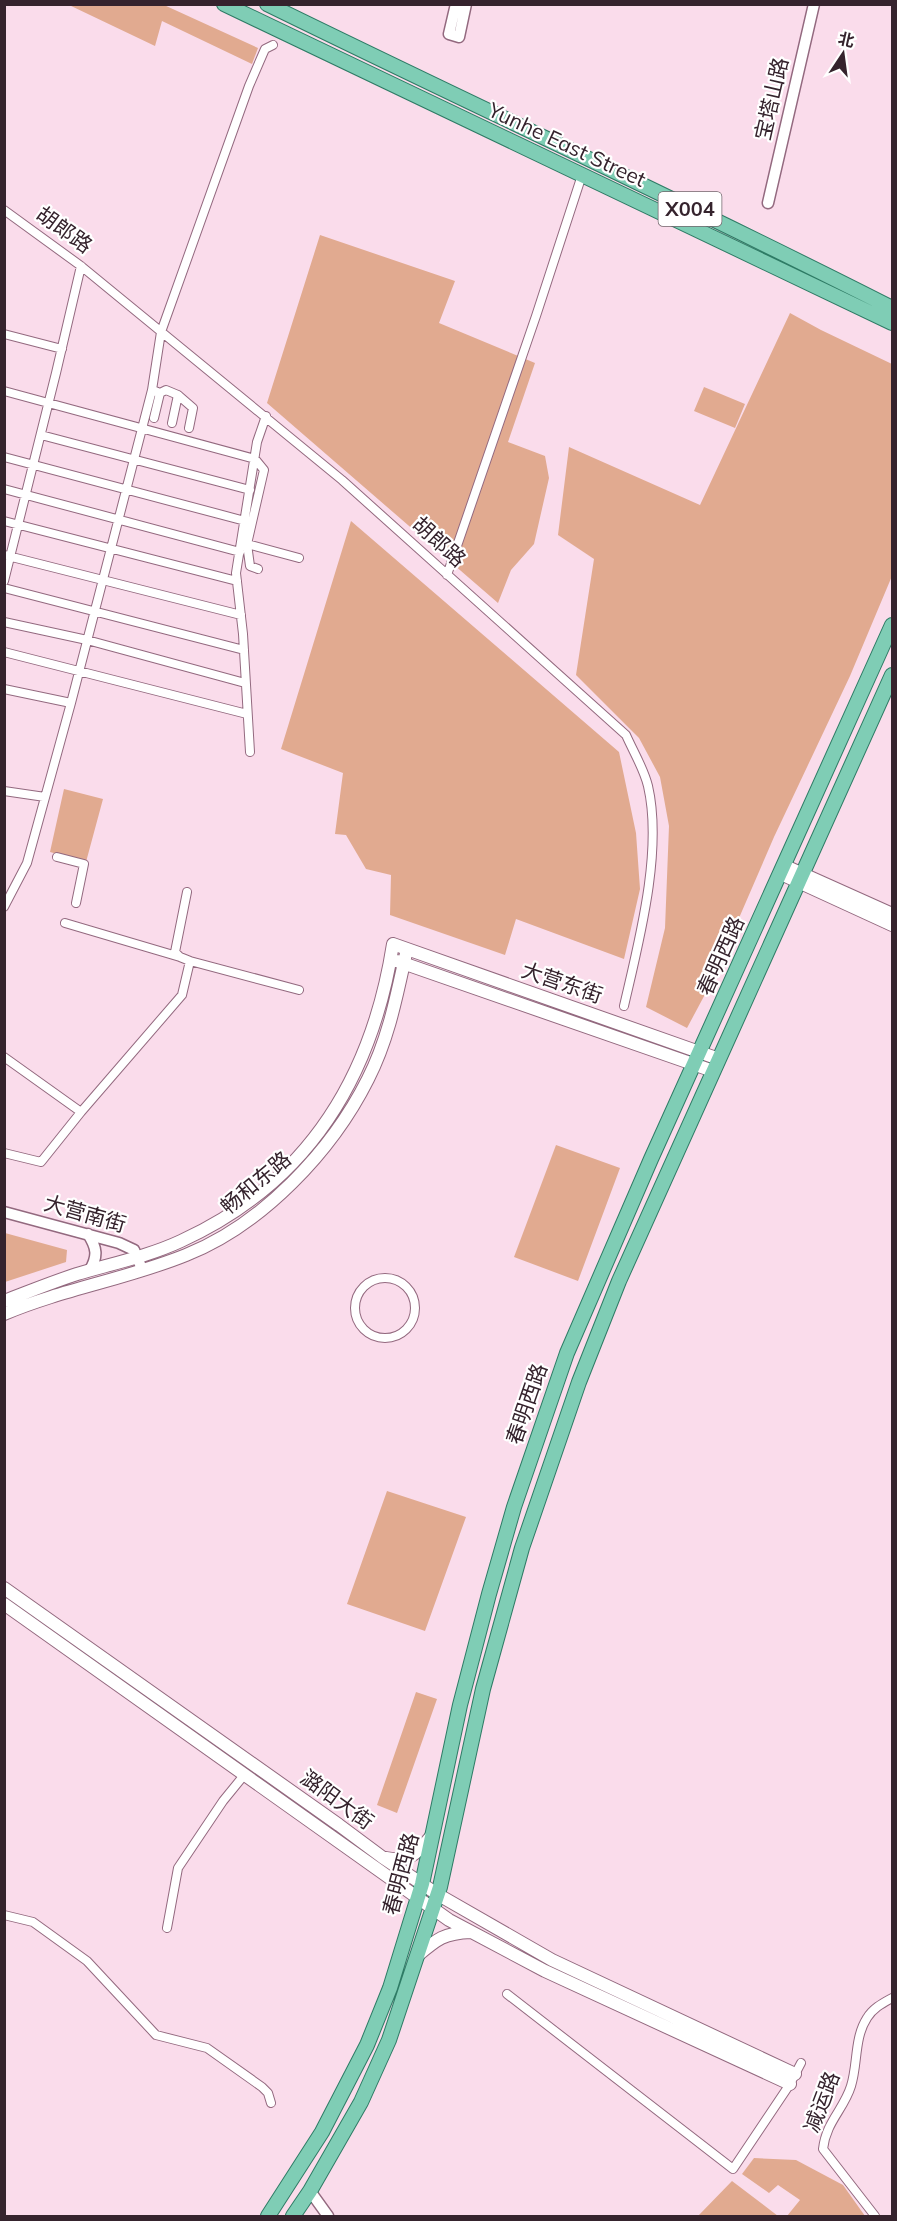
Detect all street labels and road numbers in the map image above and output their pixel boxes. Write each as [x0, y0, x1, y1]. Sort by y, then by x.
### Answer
street label: 宝塔山路 [749, 55, 793, 143]
street label: Yunhe East Street [484, 96, 650, 192]
road number: X004 [658, 192, 722, 226]
street label: 胡郎路 [31, 200, 98, 258]
street label: 胡郎路 [408, 511, 472, 572]
street label: 春明西路 [691, 912, 749, 999]
street label: 大营东街 [518, 956, 606, 1008]
street label: 畅和东路 [215, 1145, 296, 1219]
street label: 大营南街 [41, 1189, 129, 1237]
street label: 春明西路 [500, 1360, 552, 1448]
street label: 潞阳大街 [296, 1764, 379, 1834]
street label: 春明西路 [377, 1830, 423, 1918]
street label: 减运路 [798, 2068, 844, 2136]

